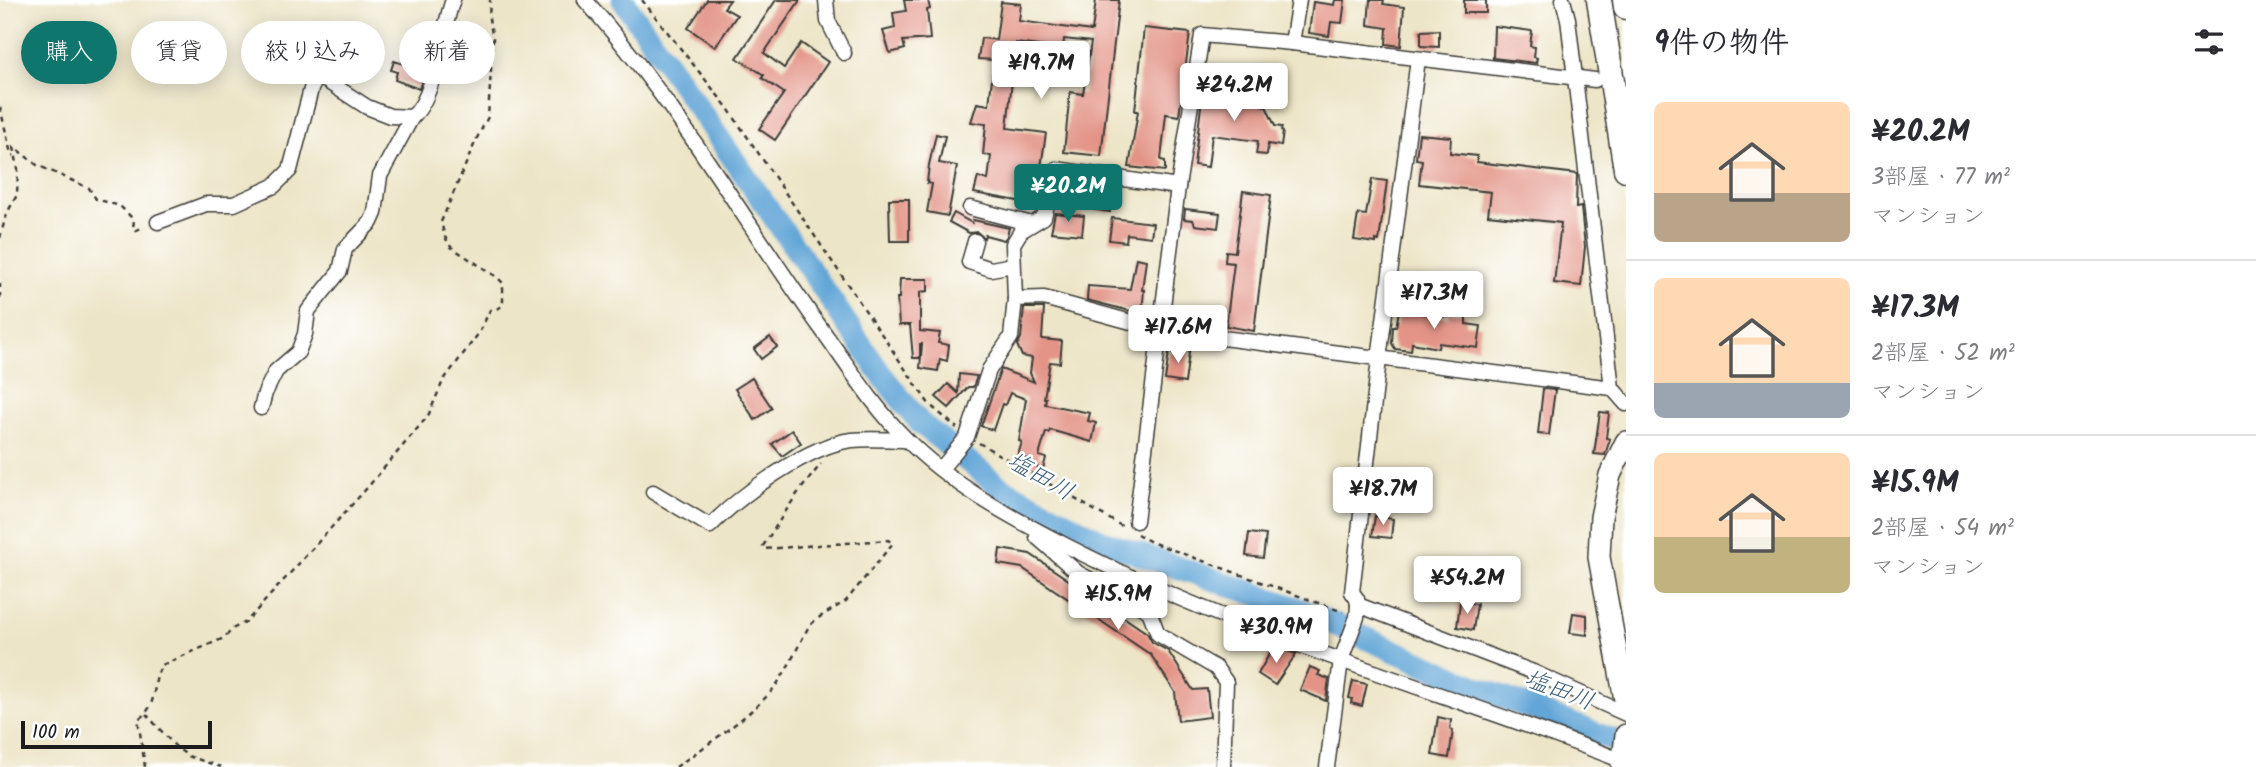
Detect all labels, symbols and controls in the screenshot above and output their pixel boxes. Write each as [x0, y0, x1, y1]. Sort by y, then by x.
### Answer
text: 9件の物件 [1654, 20, 1789, 68]
chip: 購入 [21, 21, 117, 84]
chip: 賃貸 [131, 21, 227, 84]
chip: 絞り込み [241, 21, 385, 84]
chip: 新着 [399, 21, 495, 84]
icon: filters [2190, 23, 2228, 61]
pin: ¥19.7M [984, 42, 1098, 101]
text: ¥19.7M [1008, 46, 1074, 82]
pin: ¥24.2M [1177, 64, 1291, 123]
text: ¥24.2M [1196, 68, 1272, 104]
text: ¥20.2M [1871, 109, 1970, 157]
icon: home [1710, 130, 1794, 214]
text: 3部屋 · 77 m² [1871, 160, 2010, 196]
pin: ¥20.2M [1011, 164, 1125, 224]
text: ¥20.2M [1030, 169, 1106, 205]
text: マンション [1871, 199, 1985, 235]
pin: ¥17.3M [1377, 272, 1491, 331]
text: ¥17.3M [1400, 276, 1468, 312]
text: ¥17.3M [1871, 285, 1959, 333]
pin: ¥17.6M [1121, 306, 1235, 365]
icon: home [1710, 306, 1794, 390]
text: ¥17.6M [1144, 310, 1212, 346]
text: 2部屋 · 52 m² [1871, 336, 2015, 372]
text: マンション [1871, 375, 1985, 411]
water label: 塩田川 [999, 442, 1081, 512]
text: ¥15.9M [1871, 460, 1959, 508]
pin: ¥18.7M [1326, 468, 1440, 527]
text: ¥18.7M [1349, 472, 1417, 508]
icon: home [1710, 481, 1794, 565]
text: 2部屋 · 54 m² [1871, 511, 2014, 547]
text: マンション [1871, 550, 1985, 586]
pin: ¥54.2M [1410, 556, 1524, 616]
text: ¥54.2M [1430, 561, 1504, 597]
pin: ¥15.9M [1061, 572, 1175, 632]
text: ¥15.9M [1084, 577, 1152, 613]
pin: ¥30.9M [1219, 606, 1333, 665]
text: ¥30.9M [1239, 610, 1313, 646]
water label: 塩田川 [1518, 660, 1600, 722]
scale bar [21, 718, 212, 750]
text: 100 m [32, 718, 80, 748]

